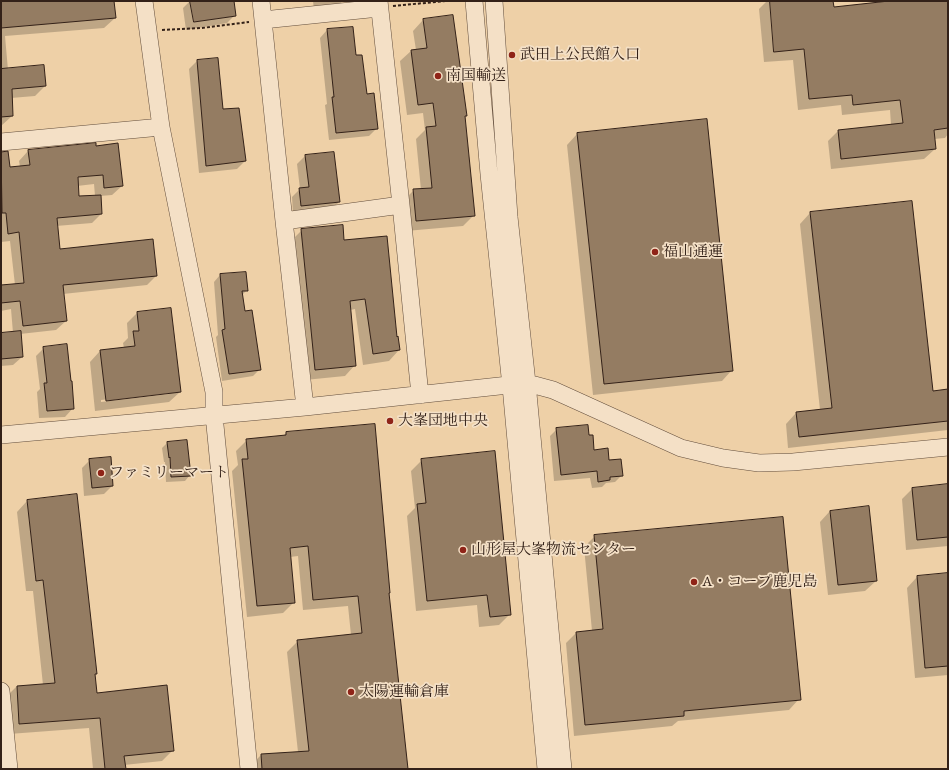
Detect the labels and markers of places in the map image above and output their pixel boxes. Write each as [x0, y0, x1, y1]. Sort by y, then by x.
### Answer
place label: 武田上公民館入口 [520, 46, 640, 64]
marker: 武田上公民館入口 [507, 50, 517, 60]
place label: 南国輸送 [446, 67, 506, 85]
marker: 南国輸送 [433, 71, 443, 81]
place label: 福山通運 [663, 243, 723, 261]
marker: 福山通運 [650, 247, 660, 257]
place label: 大峯団地中央 [398, 412, 488, 430]
marker: 大峯団地中央 [385, 416, 395, 426]
place label: ファミリーマート [109, 464, 229, 482]
marker: ファミリーマート [96, 468, 106, 478]
place label: 山形屋大峯物流センター [471, 541, 636, 559]
marker: 山形屋大峯物流センター [458, 545, 468, 555]
place label: A・コープ鹿児島 [702, 573, 817, 591]
marker: A・コープ鹿児島 [689, 577, 699, 587]
place label: 太陽運輸倉庫 [359, 683, 449, 701]
marker: 太陽運輸倉庫 [346, 687, 356, 697]

